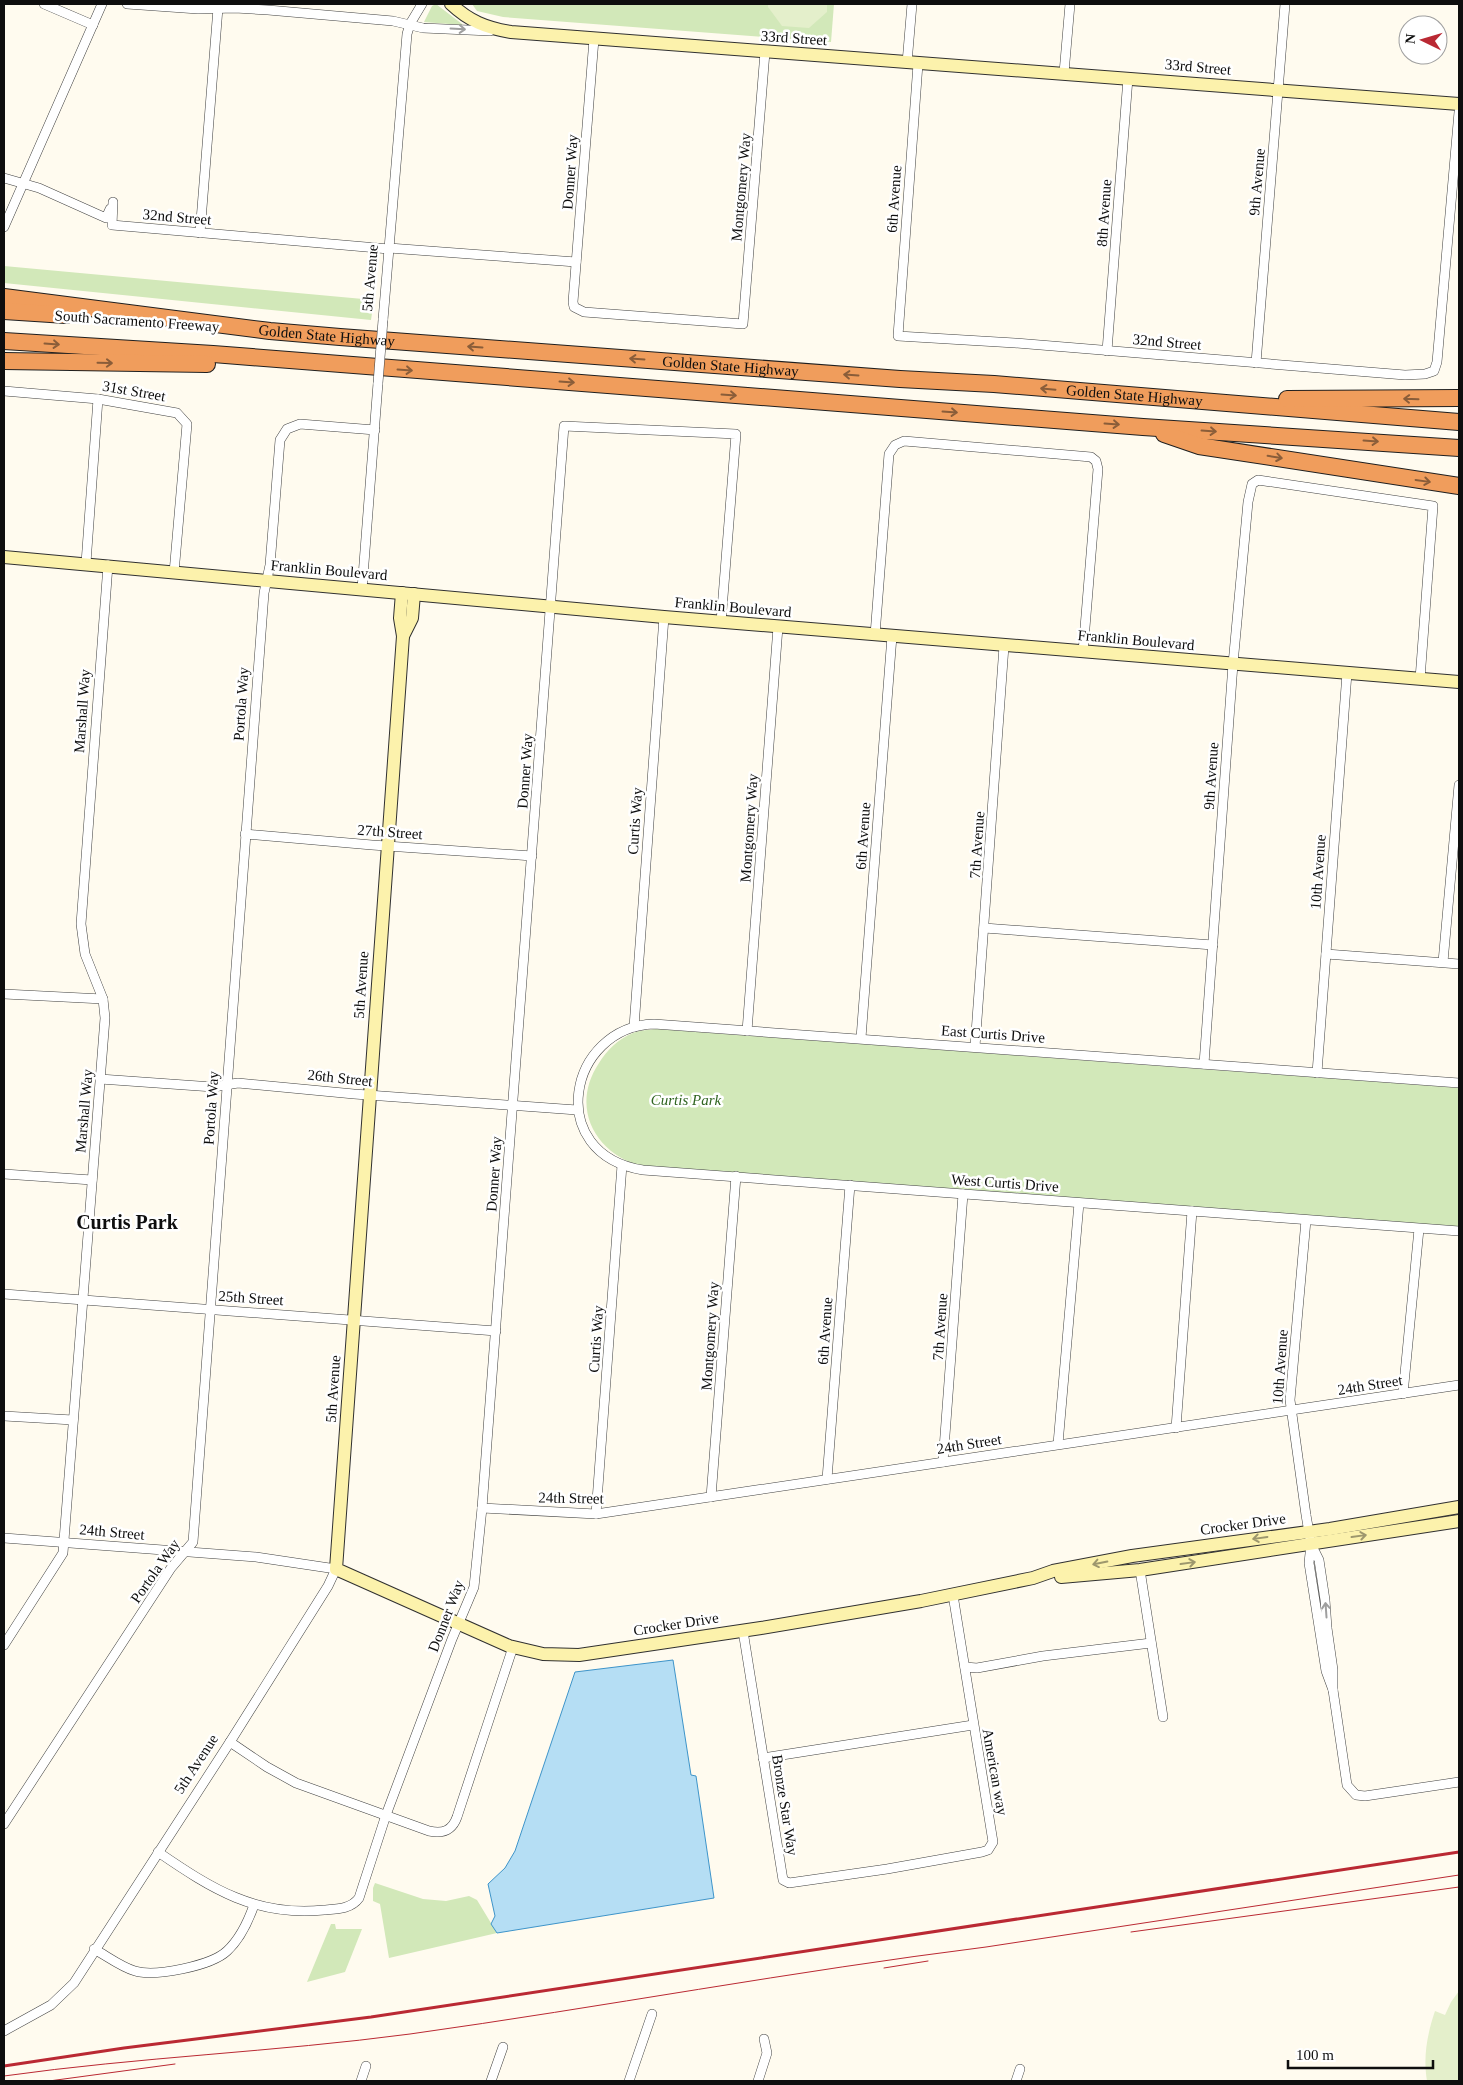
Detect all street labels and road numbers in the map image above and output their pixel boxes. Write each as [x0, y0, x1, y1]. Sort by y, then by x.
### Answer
street label: 33rd Street [760, 28, 828, 48]
street label: 33rd Street [1164, 56, 1233, 78]
street label: Montgomery Way [728, 132, 754, 242]
street label: Donner Way [559, 133, 581, 210]
street label: 9th Avenue [1246, 147, 1268, 216]
street label: 6th Avenue [884, 164, 904, 233]
street label: 8th Avenue [1094, 178, 1114, 247]
street label: 32nd Street [142, 206, 213, 228]
street label: 5th Avenue [359, 243, 381, 312]
street label: South Sacramento Freeway [54, 307, 220, 335]
street label: Golden State Highway [258, 322, 396, 349]
street label: 32nd Street [1132, 331, 1203, 353]
street label: Golden State Highway [662, 353, 800, 379]
street label: 31st Street [101, 378, 168, 405]
street label: Golden State Highway [1066, 382, 1204, 409]
street label: Franklin Boulevard [270, 557, 388, 583]
street label: Franklin Boulevard [674, 594, 792, 620]
street label: Franklin Boulevard [1077, 627, 1195, 653]
street label: Portola Way [230, 666, 252, 741]
street label: Marshall Way [71, 668, 93, 753]
street label: Donner Way [514, 732, 536, 809]
street label: 9th Avenue [1201, 741, 1221, 810]
street label: Montgomery Way [737, 773, 761, 883]
street label: Curtis Way [625, 786, 645, 855]
street label: 6th Avenue [853, 801, 873, 870]
street label: 7th Avenue [967, 810, 987, 879]
street label: 27th Street [357, 822, 424, 842]
street label: 10th Avenue [1307, 834, 1329, 910]
street label: 5th Avenue [351, 950, 371, 1019]
street label: East Curtis Drive [940, 1022, 1046, 1046]
street label: 26th Street [307, 1067, 374, 1089]
street label: Marshall Way [72, 1068, 96, 1153]
street label: Portola Way [200, 1070, 222, 1145]
street label: Donner Way [483, 1135, 505, 1212]
street label: West Curtis Drive [951, 1171, 1060, 1195]
street label: Montgomery Way [698, 1281, 722, 1391]
street label: 25th Street [218, 1288, 285, 1308]
street label: 7th Avenue [930, 1292, 950, 1361]
street label: 6th Avenue [815, 1296, 835, 1365]
street label: Curtis Way [586, 1304, 606, 1373]
street label: 10th Avenue [1269, 1329, 1291, 1405]
street label: 5th Avenue [323, 1354, 343, 1423]
street label: 24th Street [1336, 1372, 1404, 1398]
street label: 24th Street [935, 1431, 1003, 1457]
street label: 24th Street [538, 1489, 605, 1507]
street label: Crocker Drive [1199, 1510, 1287, 1538]
street label: 24th Street [79, 1521, 146, 1543]
street label: Portola Way [127, 1536, 183, 1606]
street label: Donner Way [425, 1577, 467, 1654]
street label: Crocker Drive [632, 1609, 720, 1639]
street label: American way [979, 1727, 1011, 1817]
street label: 5th Avenue [171, 1731, 221, 1797]
street label: Bronze Star Way [769, 1753, 801, 1857]

